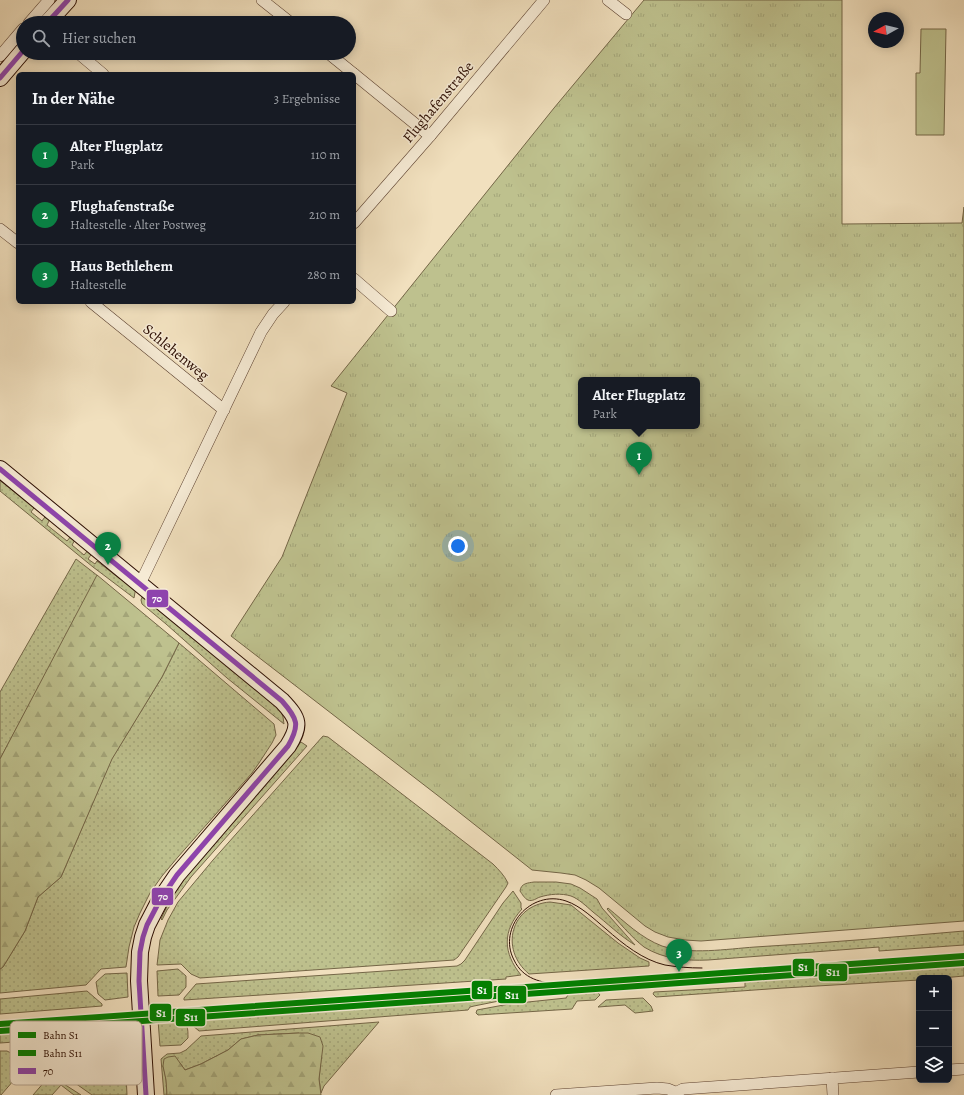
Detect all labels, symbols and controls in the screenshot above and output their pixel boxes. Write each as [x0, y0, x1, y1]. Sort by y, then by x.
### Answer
north arrow [868, 12, 904, 48]
search box [16, 16, 356, 60]
icon: search [30, 27, 52, 49]
text: Hier suchen [62, 28, 136, 48]
street label: Flughafenstraße [398, 57, 478, 147]
text: In der Nähe [32, 87, 115, 110]
text: 3 Ergebnisse [274, 90, 340, 107]
text: Alter Flugplatz [70, 136, 163, 156]
text: 1 [43, 146, 47, 163]
text: 110 m [311, 146, 340, 163]
text: Park [70, 156, 94, 173]
text: Flughafenstraße [70, 196, 174, 216]
text: 2 [42, 206, 48, 223]
text: 210 m [309, 206, 340, 223]
text: Haltestelle · Alter Postweg [70, 216, 206, 233]
text: Haus Bethlehem [70, 256, 173, 276]
text: 3 [42, 266, 48, 283]
text: 280 m [307, 266, 340, 283]
text: Haltestelle [70, 276, 126, 293]
street label: Schlehenweg [139, 319, 214, 385]
popup [578, 377, 700, 429]
text: Alter Flugplatz [593, 385, 685, 405]
text: Park [593, 405, 617, 422]
pin: 1 [626, 442, 652, 475]
pin: 2 [95, 532, 121, 565]
your location [448, 536, 468, 556]
line badge: 70 [146, 589, 169, 608]
text: 70 [152, 591, 163, 606]
line badge: 70 [151, 887, 174, 906]
text: 70 [158, 889, 169, 904]
pin: 3 [666, 939, 692, 972]
line badge: S1 [792, 958, 815, 977]
text: S1 [798, 960, 808, 975]
line badge: S11 [818, 963, 848, 982]
text: S11 [826, 965, 840, 980]
map controls [916, 975, 952, 1083]
button: + [916, 975, 952, 1011]
line badge: S1 [471, 980, 493, 1000]
text: S1 [477, 983, 487, 998]
line badge: S11 [497, 985, 527, 1004]
text: S11 [505, 988, 519, 1003]
line badge: S1 [149, 1003, 172, 1022]
text: S1 [156, 1006, 166, 1021]
line badge: S11 [175, 1008, 206, 1027]
text: S11 [184, 1010, 198, 1025]
button: − [916, 1011, 952, 1047]
legend [10, 1021, 142, 1085]
text: Bahn S1 [43, 1028, 79, 1043]
text: Bahn S11 [43, 1046, 82, 1061]
button: layers [916, 1047, 952, 1083]
text: 70 [43, 1064, 54, 1079]

